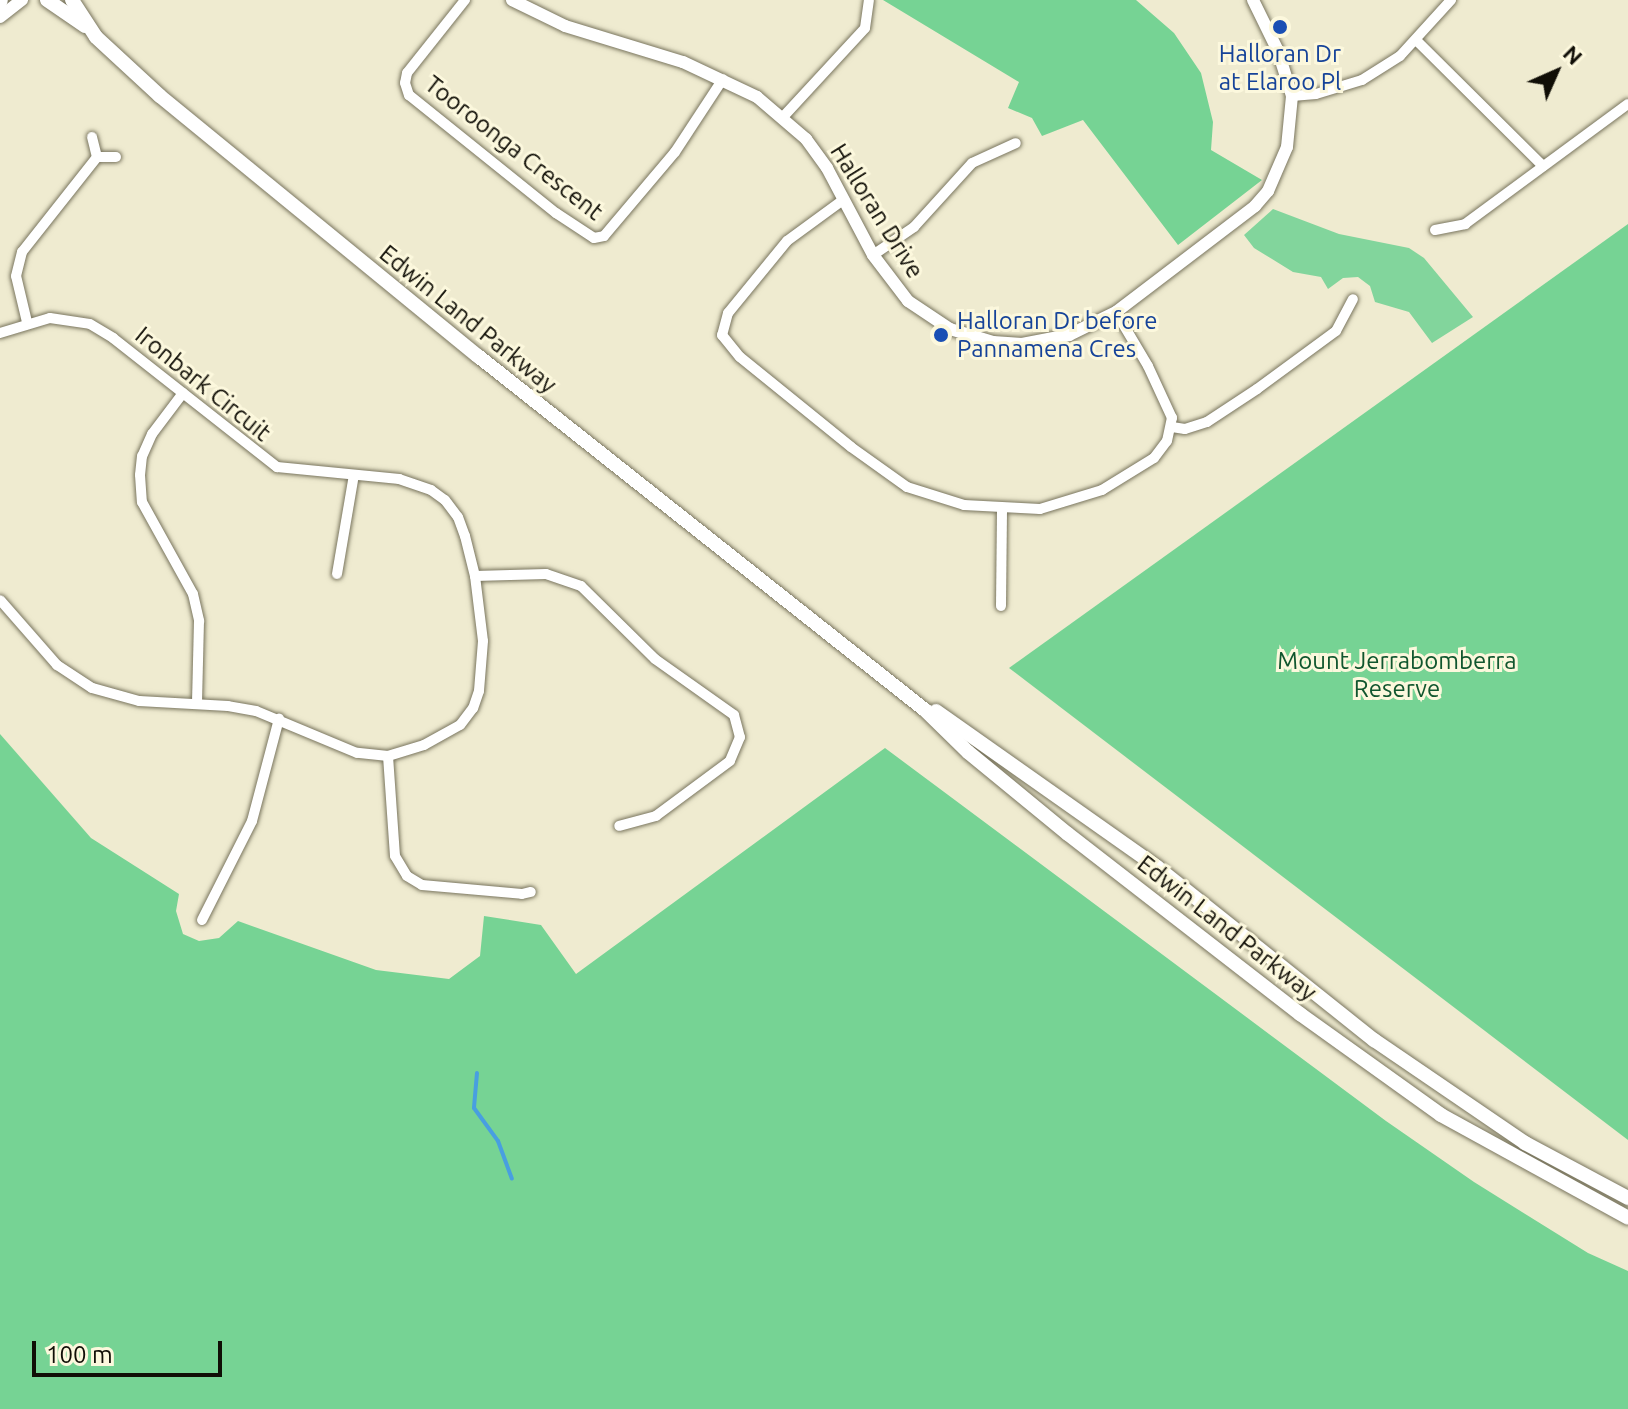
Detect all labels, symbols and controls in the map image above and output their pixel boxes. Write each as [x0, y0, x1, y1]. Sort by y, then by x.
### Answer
marker: Halloran Dr at Elaroo Pl [1271, 18, 1289, 36]
north arrow [1516, 32, 1596, 112]
place label: Halloran Dr at Elaroo Pl [1219, 40, 1341, 96]
text: N [1559, 40, 1588, 69]
street label: Tooroonga Crescent [419, 70, 609, 226]
street label: Halloran Drive [824, 138, 930, 284]
street label: Edwin Land Parkway [374, 239, 562, 399]
place label: Halloran Dr before Pannamena Cres [957, 307, 1158, 363]
street label: Ironbark Circuit [130, 321, 276, 447]
marker: Halloran Dr before Pannamena Cres [932, 326, 950, 344]
park label: Mount Jerrabomberra Reserve [1277, 647, 1517, 703]
street label: Edwin Land Parkway [1132, 849, 1322, 1007]
scale bar [36, 1325, 226, 1375]
text: 100 m [46, 1341, 113, 1368]

